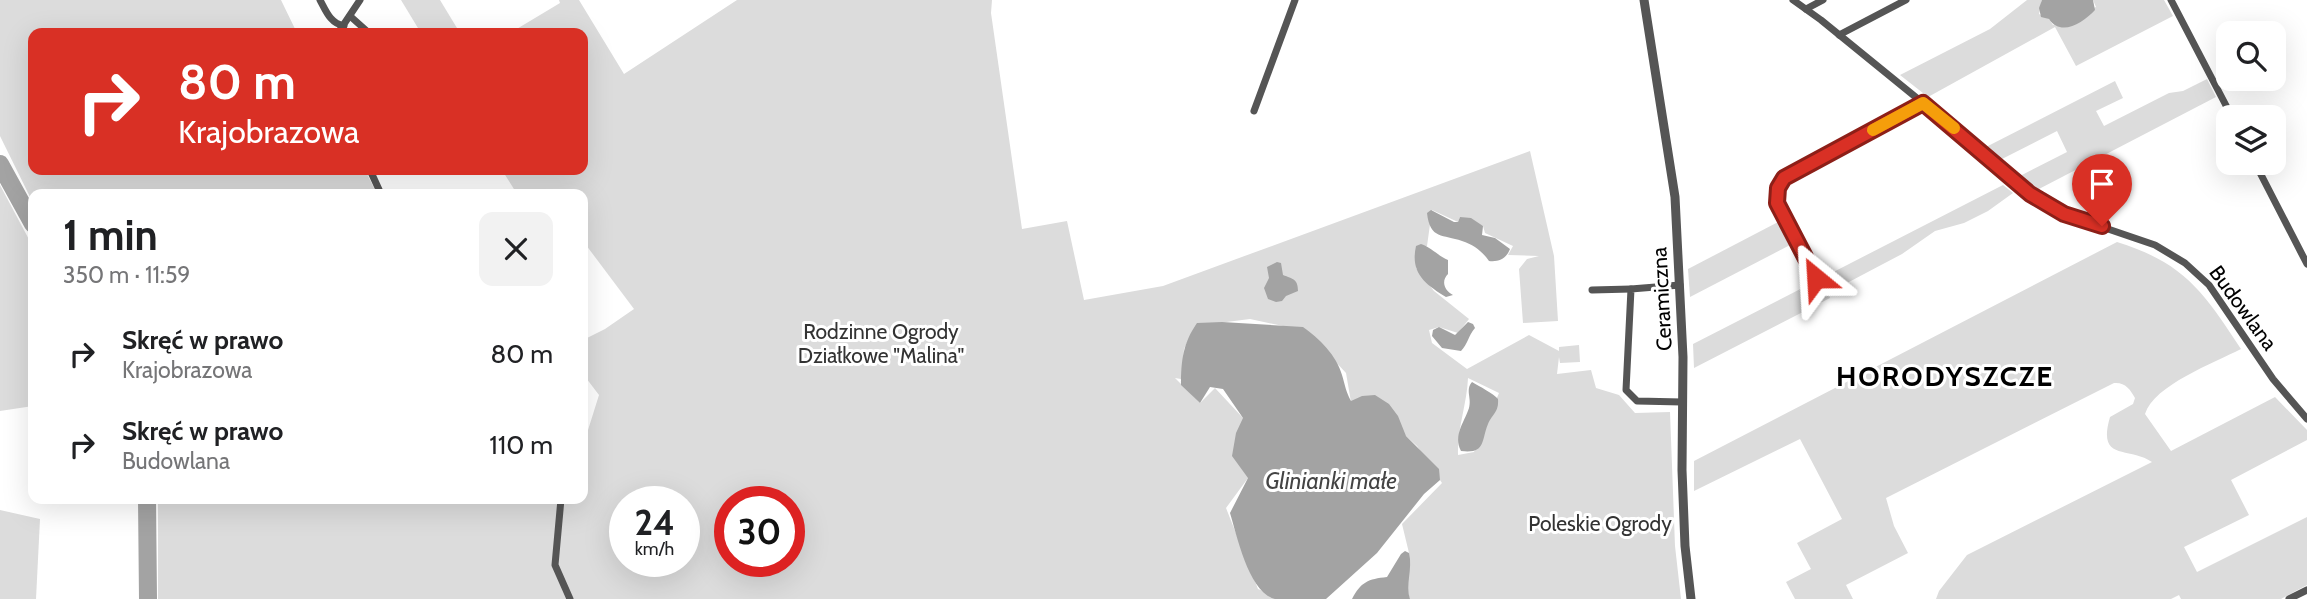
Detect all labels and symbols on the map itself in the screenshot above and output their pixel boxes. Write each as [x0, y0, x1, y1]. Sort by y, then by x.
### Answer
pin [2072, 154, 2132, 226]
position arrow [1779, 241, 1853, 315]
street label: Ceramiczna [1646, 246, 1677, 352]
street label: Budowlana [2204, 260, 2283, 355]
park label: Rodzinne Ogrody Działkowe "Malina" [798, 319, 964, 368]
district label: HORODYSZCZE [1836, 359, 2054, 393]
water label: Glinianki małe [1265, 467, 1397, 495]
speed limit sign: 30 [714, 486, 805, 577]
park label: Poleskie Ogrody [1528, 511, 1672, 536]

